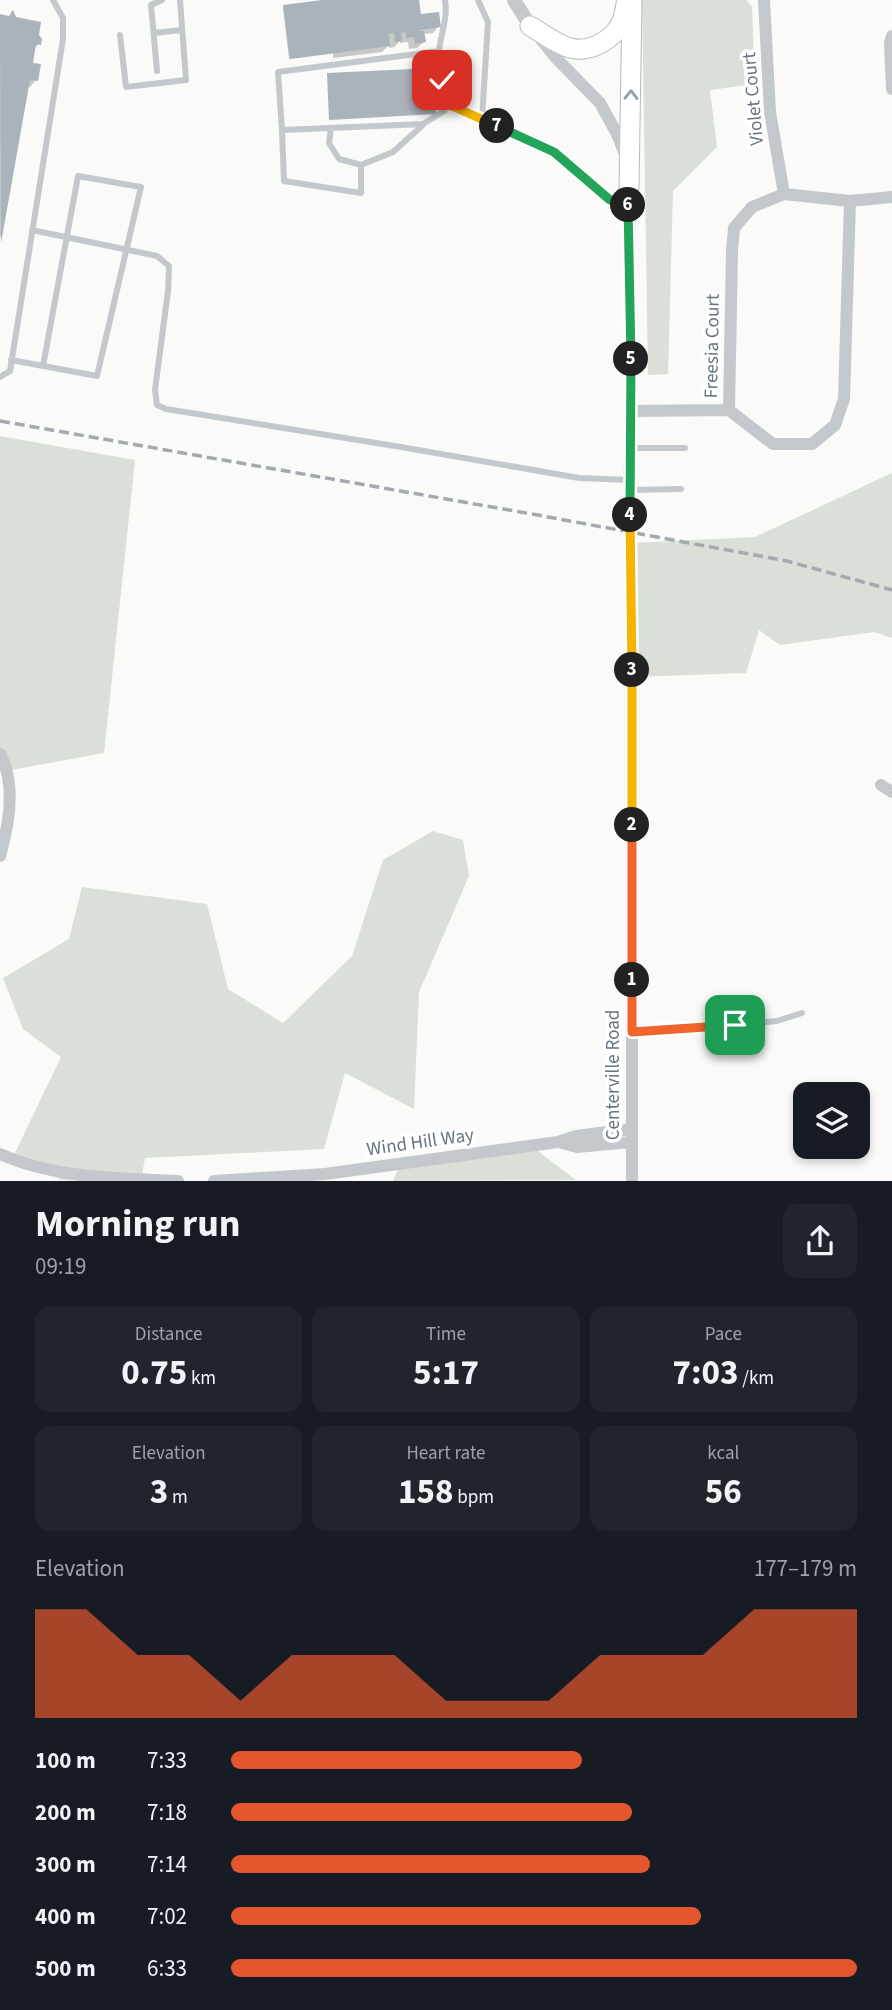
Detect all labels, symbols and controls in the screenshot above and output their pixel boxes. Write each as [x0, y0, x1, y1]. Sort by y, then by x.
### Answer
pin [412, 50, 472, 110]
street label: Violet Court [736, 51, 771, 147]
icon: check [423, 61, 461, 99]
one-way arrow [623, 89, 638, 100]
pin: 7 [480, 108, 514, 144]
text: 7 [491, 112, 502, 139]
pin: 6 [610, 188, 646, 222]
text: 6 [622, 191, 633, 218]
street label: Freesia Court [698, 293, 727, 399]
pin: 5 [614, 342, 648, 376]
text: 5 [625, 345, 636, 372]
pin: 4 [612, 498, 648, 532]
text: 4 [624, 501, 635, 528]
pin: 3 [614, 652, 650, 688]
text: 3 [626, 656, 637, 683]
pin: 2 [614, 808, 650, 842]
text: 2 [626, 811, 637, 838]
pin: 1 [614, 962, 650, 998]
text: 1 [626, 966, 637, 993]
pin [705, 995, 765, 1055]
icon: arrive [716, 1006, 754, 1044]
street label: Centerville Road [600, 1010, 627, 1140]
map controls [793, 1082, 870, 1159]
button: layers [793, 1082, 870, 1159]
street label: Wind Hill Way [365, 1122, 476, 1163]
text: Morning run [35, 1197, 240, 1251]
button: share [783, 1204, 857, 1278]
text: 09:19 [35, 1250, 86, 1283]
text: Distance [135, 1321, 202, 1348]
text: Time [426, 1321, 466, 1348]
text: Pace [705, 1321, 742, 1348]
text: 0.75 [121, 1348, 187, 1398]
text: 5:17 [413, 1348, 479, 1398]
text: 7:03 [673, 1348, 739, 1398]
text: km [187, 1365, 216, 1392]
text: /km [739, 1365, 774, 1392]
text: Elevation [132, 1440, 206, 1467]
text: Heart rate [406, 1440, 485, 1467]
text: kcal [707, 1440, 739, 1467]
text: 3 [150, 1467, 168, 1517]
text: 158 [398, 1467, 453, 1517]
text: 56 [705, 1467, 742, 1517]
text: m [168, 1484, 188, 1511]
text: bpm [453, 1484, 494, 1511]
text: Elevation [35, 1552, 125, 1585]
text: 177–179 m [754, 1552, 857, 1585]
text: 100 m [35, 1744, 96, 1777]
text: 7:33 [147, 1744, 187, 1777]
text: 200 m [35, 1796, 96, 1829]
text: 7:18 [147, 1796, 187, 1829]
text: 300 m [35, 1848, 96, 1881]
text: 7:14 [147, 1848, 187, 1881]
text: 400 m [35, 1900, 96, 1933]
text: 7:02 [147, 1900, 187, 1933]
text: 500 m [35, 1952, 96, 1985]
text: 6:33 [147, 1952, 187, 1985]

